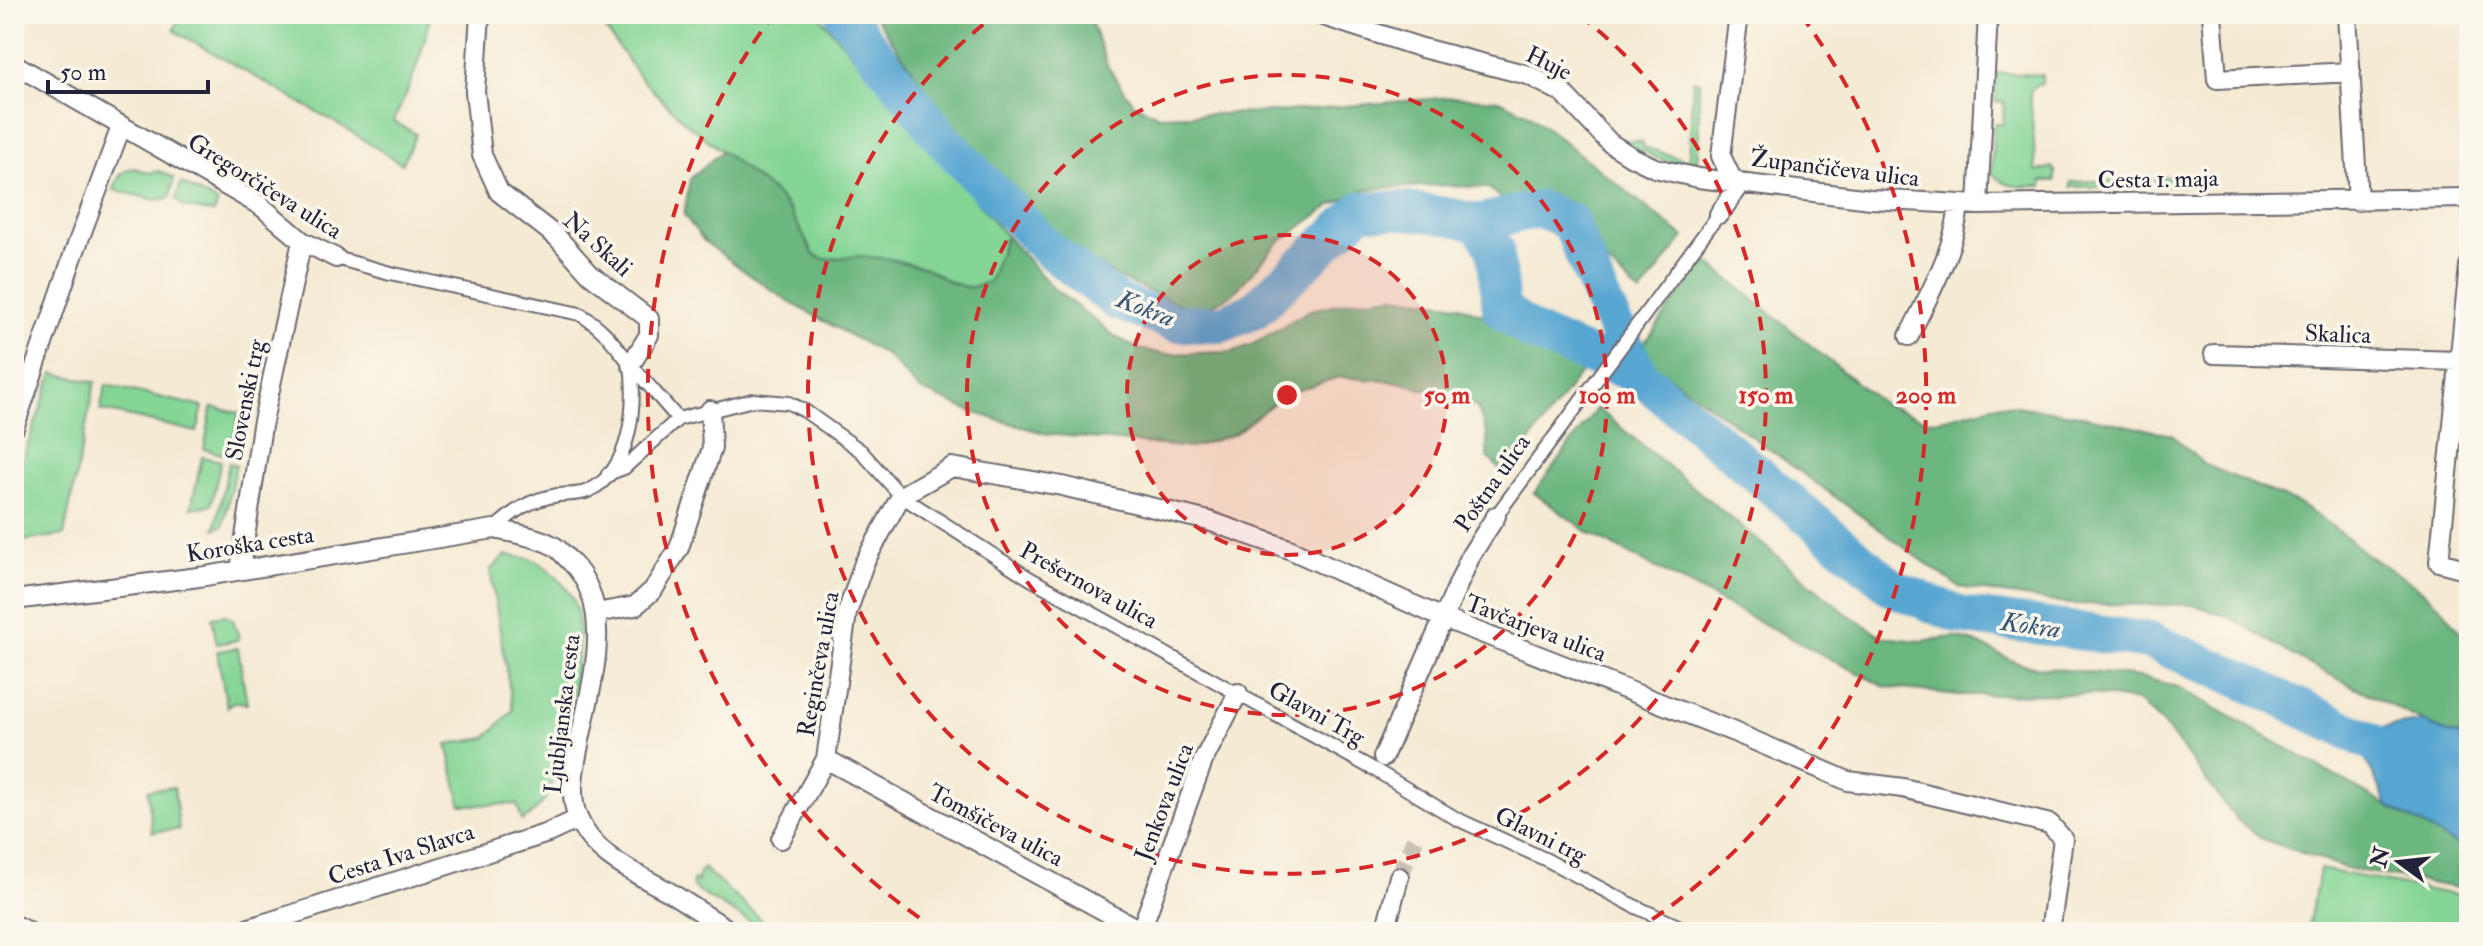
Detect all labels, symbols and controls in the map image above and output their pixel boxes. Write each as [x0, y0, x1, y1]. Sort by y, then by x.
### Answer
street label: Huje [1521, 39, 1577, 88]
scale bar [48, 44, 208, 94]
text: 50 m [60, 57, 107, 88]
street label: Gregorčičeva ulica [182, 127, 349, 247]
street label: Župančičeva ulica [1749, 142, 1922, 194]
street label: Cesta 1. maja [2097, 163, 2220, 196]
street label: Na Skali [557, 205, 639, 284]
water label: Kokra [1110, 283, 1179, 335]
street label: Skalica [2304, 318, 2373, 351]
street label: Slovenski trg [219, 336, 273, 463]
text: 50 m [1424, 380, 1471, 411]
text: 100 m [1579, 380, 1636, 411]
text: 150 m [1739, 380, 1794, 411]
text: 200 m [1896, 380, 1957, 411]
centre of rings [1273, 381, 1301, 409]
street label: Poštna ulica [1447, 427, 1538, 538]
street label: Koroška cesta [184, 519, 317, 570]
street label: Prešernova ulica [1014, 535, 1164, 637]
street label: Tavčarjeva ulica [1461, 587, 1612, 670]
street label: Reginčeva ulica [790, 588, 847, 739]
water label: Kokra [1997, 606, 2062, 646]
street label: Ljubljanska cesta [537, 631, 588, 796]
street label: Glavni Trg [1263, 674, 1372, 753]
street label: Jenkova ulica [1127, 738, 1202, 866]
street label: Tomšičeva ulica [923, 777, 1070, 875]
street label: Glavni trg [1490, 800, 1593, 871]
street label: Cesta Iva Slavca [324, 816, 479, 893]
north arrow [2359, 822, 2439, 902]
text: N [2364, 844, 2397, 871]

